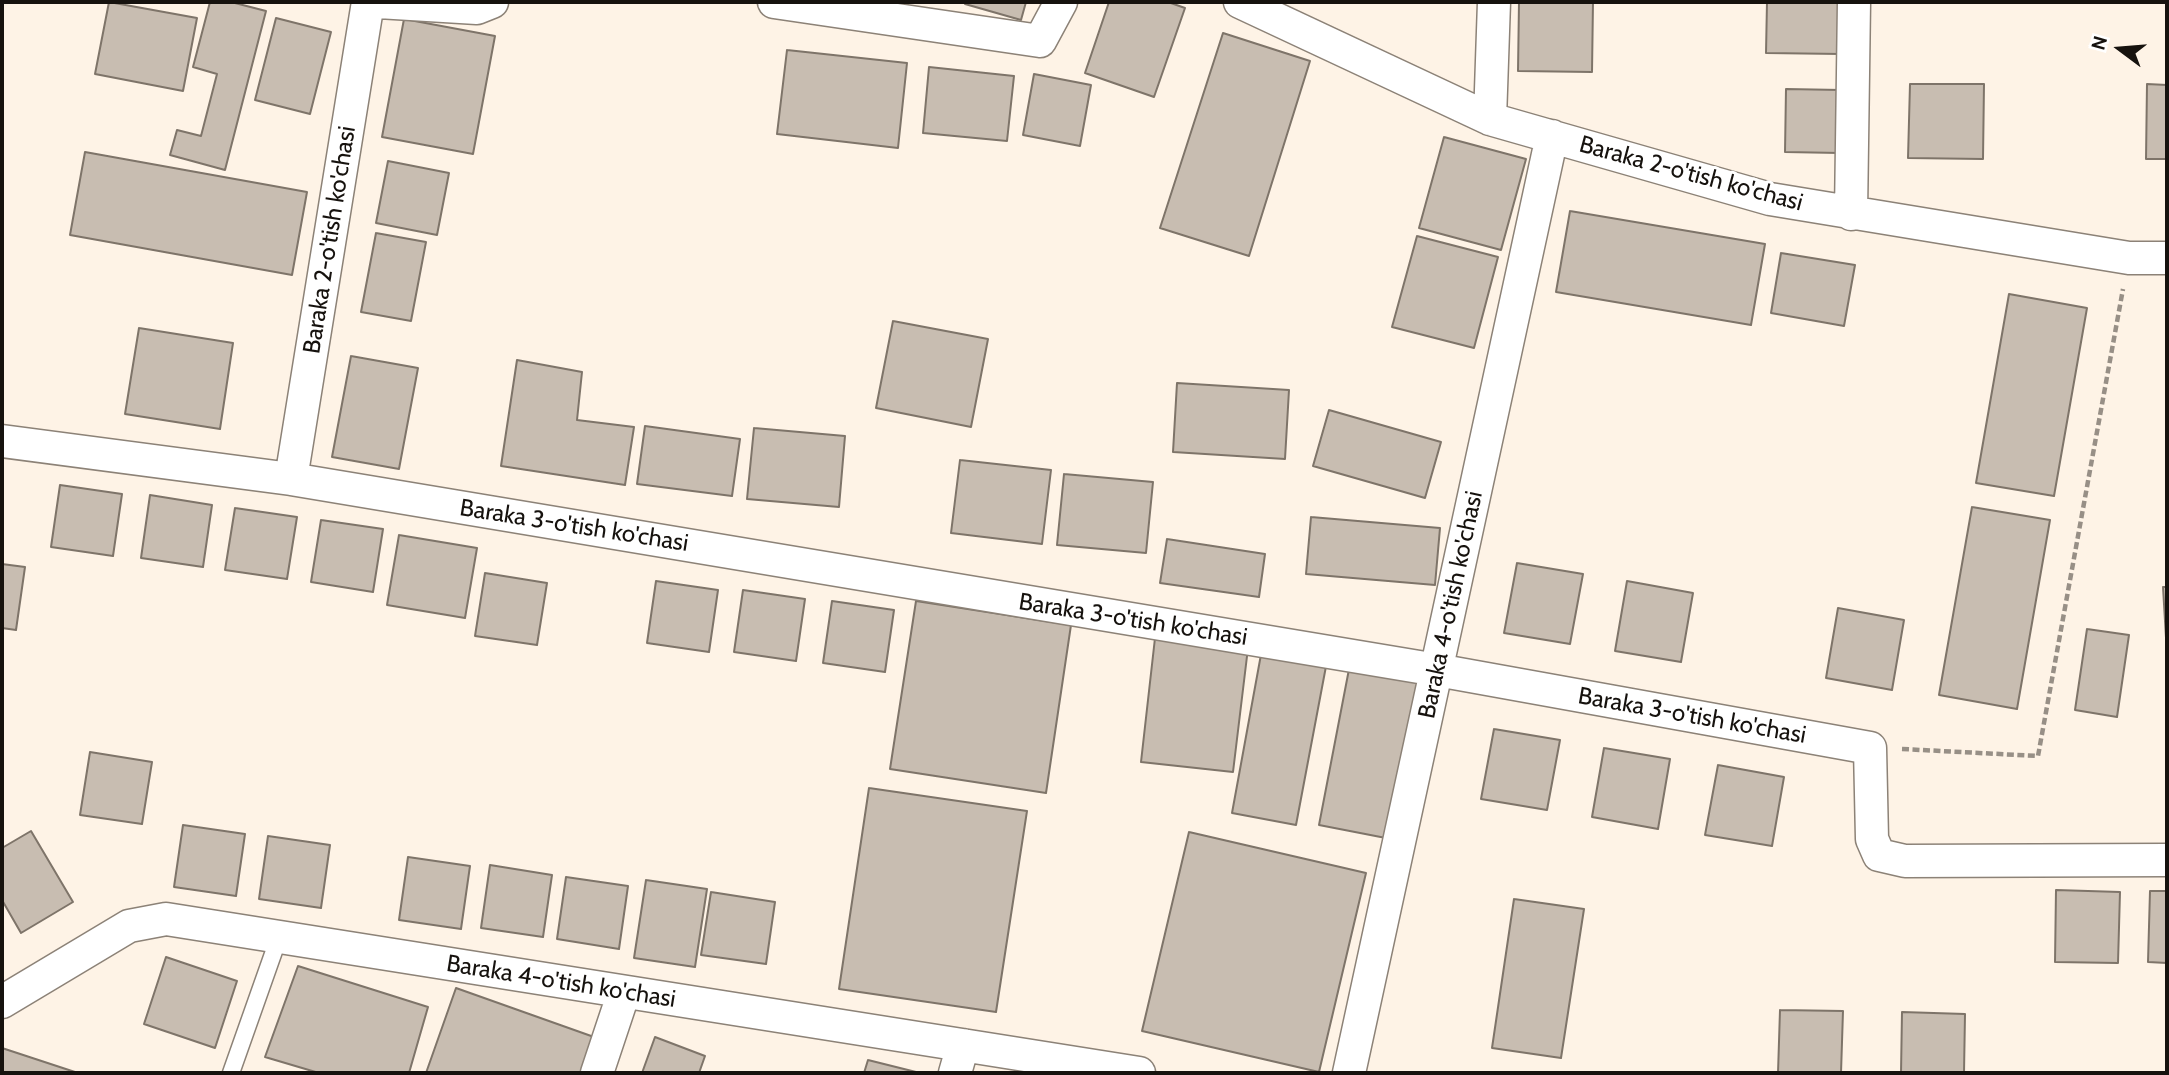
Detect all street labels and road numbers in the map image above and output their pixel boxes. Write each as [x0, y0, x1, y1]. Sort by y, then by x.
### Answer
street label: Baraka 2-o'tish ko'chasi [298, 124, 362, 356]
street label: Baraka 2-o'tish ko'chasi [1576, 130, 1806, 218]
street label: Baraka 4-o'tish ko'chasi [1413, 489, 1489, 721]
street label: Baraka 3-o'tish ko'chasi [458, 494, 690, 558]
street label: Baraka 3-o'tish ko'chasi [1017, 588, 1249, 652]
street label: Baraka 3-o'tish ko'chasi [1576, 682, 1808, 750]
street label: Baraka 4-o'tish ko'chasi [444, 950, 678, 1014]

